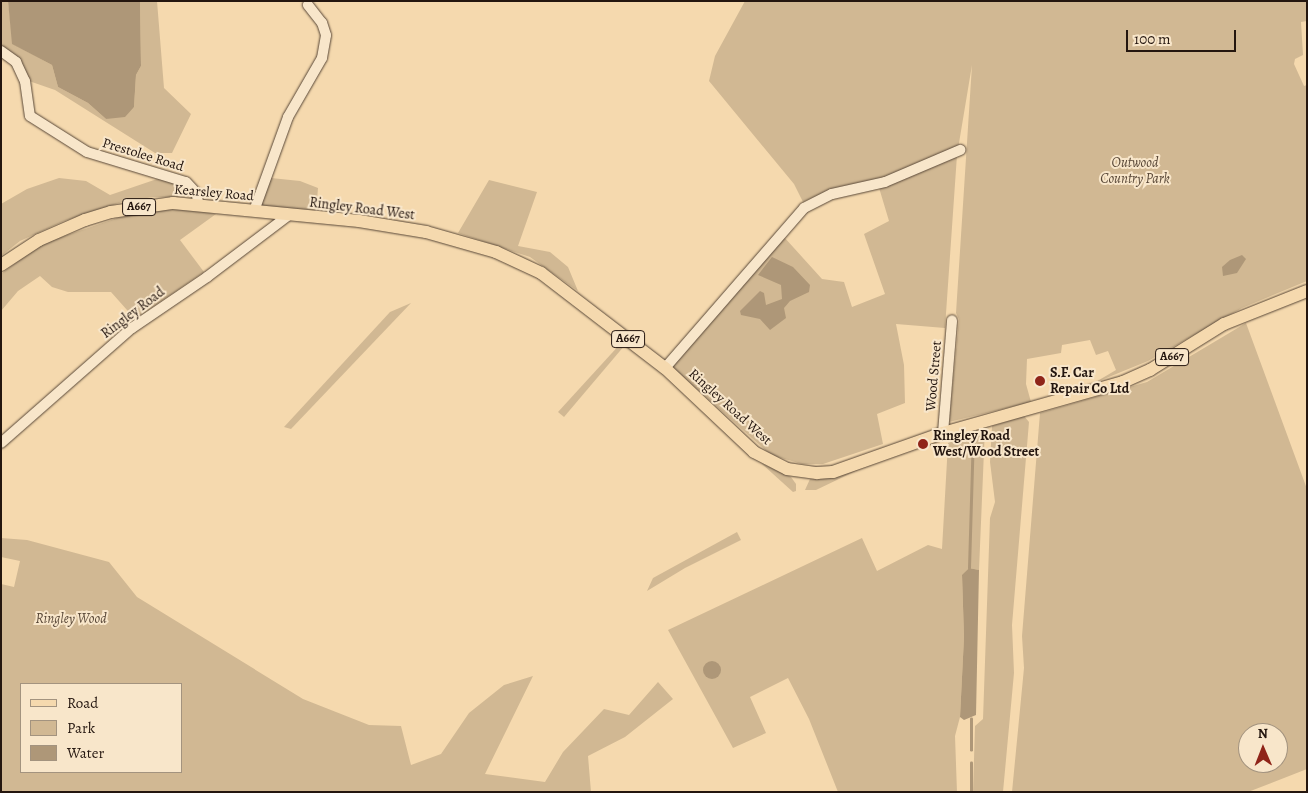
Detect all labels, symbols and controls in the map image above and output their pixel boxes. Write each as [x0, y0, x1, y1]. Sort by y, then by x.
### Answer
scale bar [1128, 20, 1238, 52]
text: 100 m [1134, 29, 1171, 49]
street label: Prestolee Road [100, 135, 186, 175]
park label: Outwood Country Park [1100, 155, 1170, 188]
street label: Kearsley Road [173, 181, 255, 205]
street label: Ringley Road West [308, 194, 416, 224]
road number: A667 [122, 198, 156, 216]
street label: Ringley Road [98, 284, 168, 342]
road number: A667 [610, 329, 646, 348]
street label: Wood Street [923, 340, 945, 412]
road number: A667 [1154, 348, 1190, 367]
street label: Ringley Road West [685, 365, 775, 449]
place label: S.F. Car Repair Co Ltd [1050, 365, 1129, 398]
marker: S.F. Car Repair Co Ltd [1034, 375, 1046, 387]
place label: Ringley Road West/Wood Street [933, 428, 1039, 461]
marker: Ringley Road West/Wood Street [917, 438, 929, 450]
park label: Ringley Wood [35, 611, 107, 627]
legend [20, 683, 182, 773]
text: Road [67, 693, 98, 713]
text: Park [67, 718, 95, 738]
north arrow [1238, 723, 1288, 773]
text: N [1257, 724, 1268, 743]
text: Water [67, 743, 104, 763]

